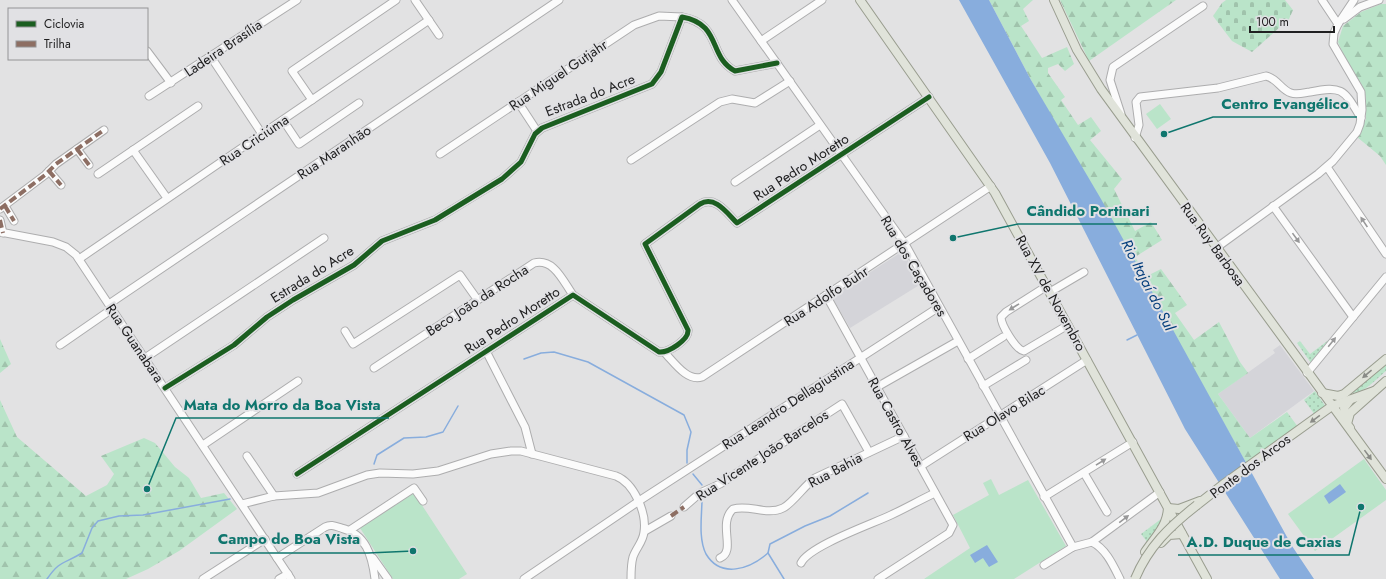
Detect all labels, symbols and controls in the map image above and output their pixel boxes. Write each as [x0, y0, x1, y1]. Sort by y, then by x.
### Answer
legend [8, 8, 148, 60]
scale bar [1250, 8, 1334, 34]
text: 100 m [1256, 13, 1289, 31]
text: Ciclovia [44, 15, 85, 33]
street label: Ladeira Brasília [180, 15, 266, 81]
street label: Rua Miguel Gutjahr [505, 34, 611, 115]
text: Trilha [44, 35, 71, 53]
street label: Estrada do Acre [542, 69, 638, 121]
callout: Centro Evangélico [1213, 90, 1357, 117]
text: Centro Evangélico [1221, 93, 1349, 115]
street label: Rua Criciúma [215, 109, 293, 171]
street label: Rua Maranhão [293, 120, 375, 184]
street label: Rua Pedro Moretto [749, 128, 853, 205]
callout: Cândido Portinari [1018, 197, 1157, 224]
street label: Rua Ruy Barbosa [1176, 198, 1250, 290]
text: Cândido Portinari [1026, 200, 1150, 222]
street label: Rua dos Caçadores [876, 212, 952, 320]
one-way arrow [1360, 217, 1368, 227]
street label: Rua XV de Novembro [1011, 231, 1091, 355]
one-way arrow [1292, 233, 1300, 243]
water label: Rio Itajaí do Sul [1116, 236, 1181, 335]
street label: Estrada do Acre [267, 240, 357, 308]
street label: Beco João da Rocha [422, 259, 532, 341]
street label: Rua Adolfo Buhr [780, 261, 872, 331]
street label: Rua Pedro Moretto [460, 281, 564, 358]
street label: Rua Guanabara [101, 300, 169, 386]
one-way arrow [1008, 303, 1020, 310]
one-way arrow [1328, 337, 1336, 348]
street label: Rua Leandro Dellagiustina [718, 354, 858, 454]
one-way arrow [1362, 369, 1372, 378]
street label: Rua Castro Alves [863, 374, 929, 471]
street label: Rua Olavo Bilac [959, 380, 1049, 446]
callout: Mata do Morro da Boa Vista [176, 391, 389, 418]
text: Mata do Morro da Boa Vista [183, 394, 381, 416]
street label: Rua Vicente João Barcelos [692, 404, 832, 505]
one-way arrow [1309, 415, 1320, 423]
street label: Ponte dos Arcos [1206, 429, 1295, 503]
street label: Rua Bahia [805, 447, 865, 493]
one-way arrow [1364, 449, 1373, 460]
one-way arrow [1096, 458, 1106, 466]
one-way arrow [1118, 515, 1129, 523]
callout: Campo do Boa Vista [210, 526, 368, 553]
text: Campo do Boa Vista [218, 528, 360, 550]
callout: A.D. Duque de Caxias [1178, 528, 1349, 555]
text: A.D. Duque de Caxias [1186, 531, 1342, 553]

